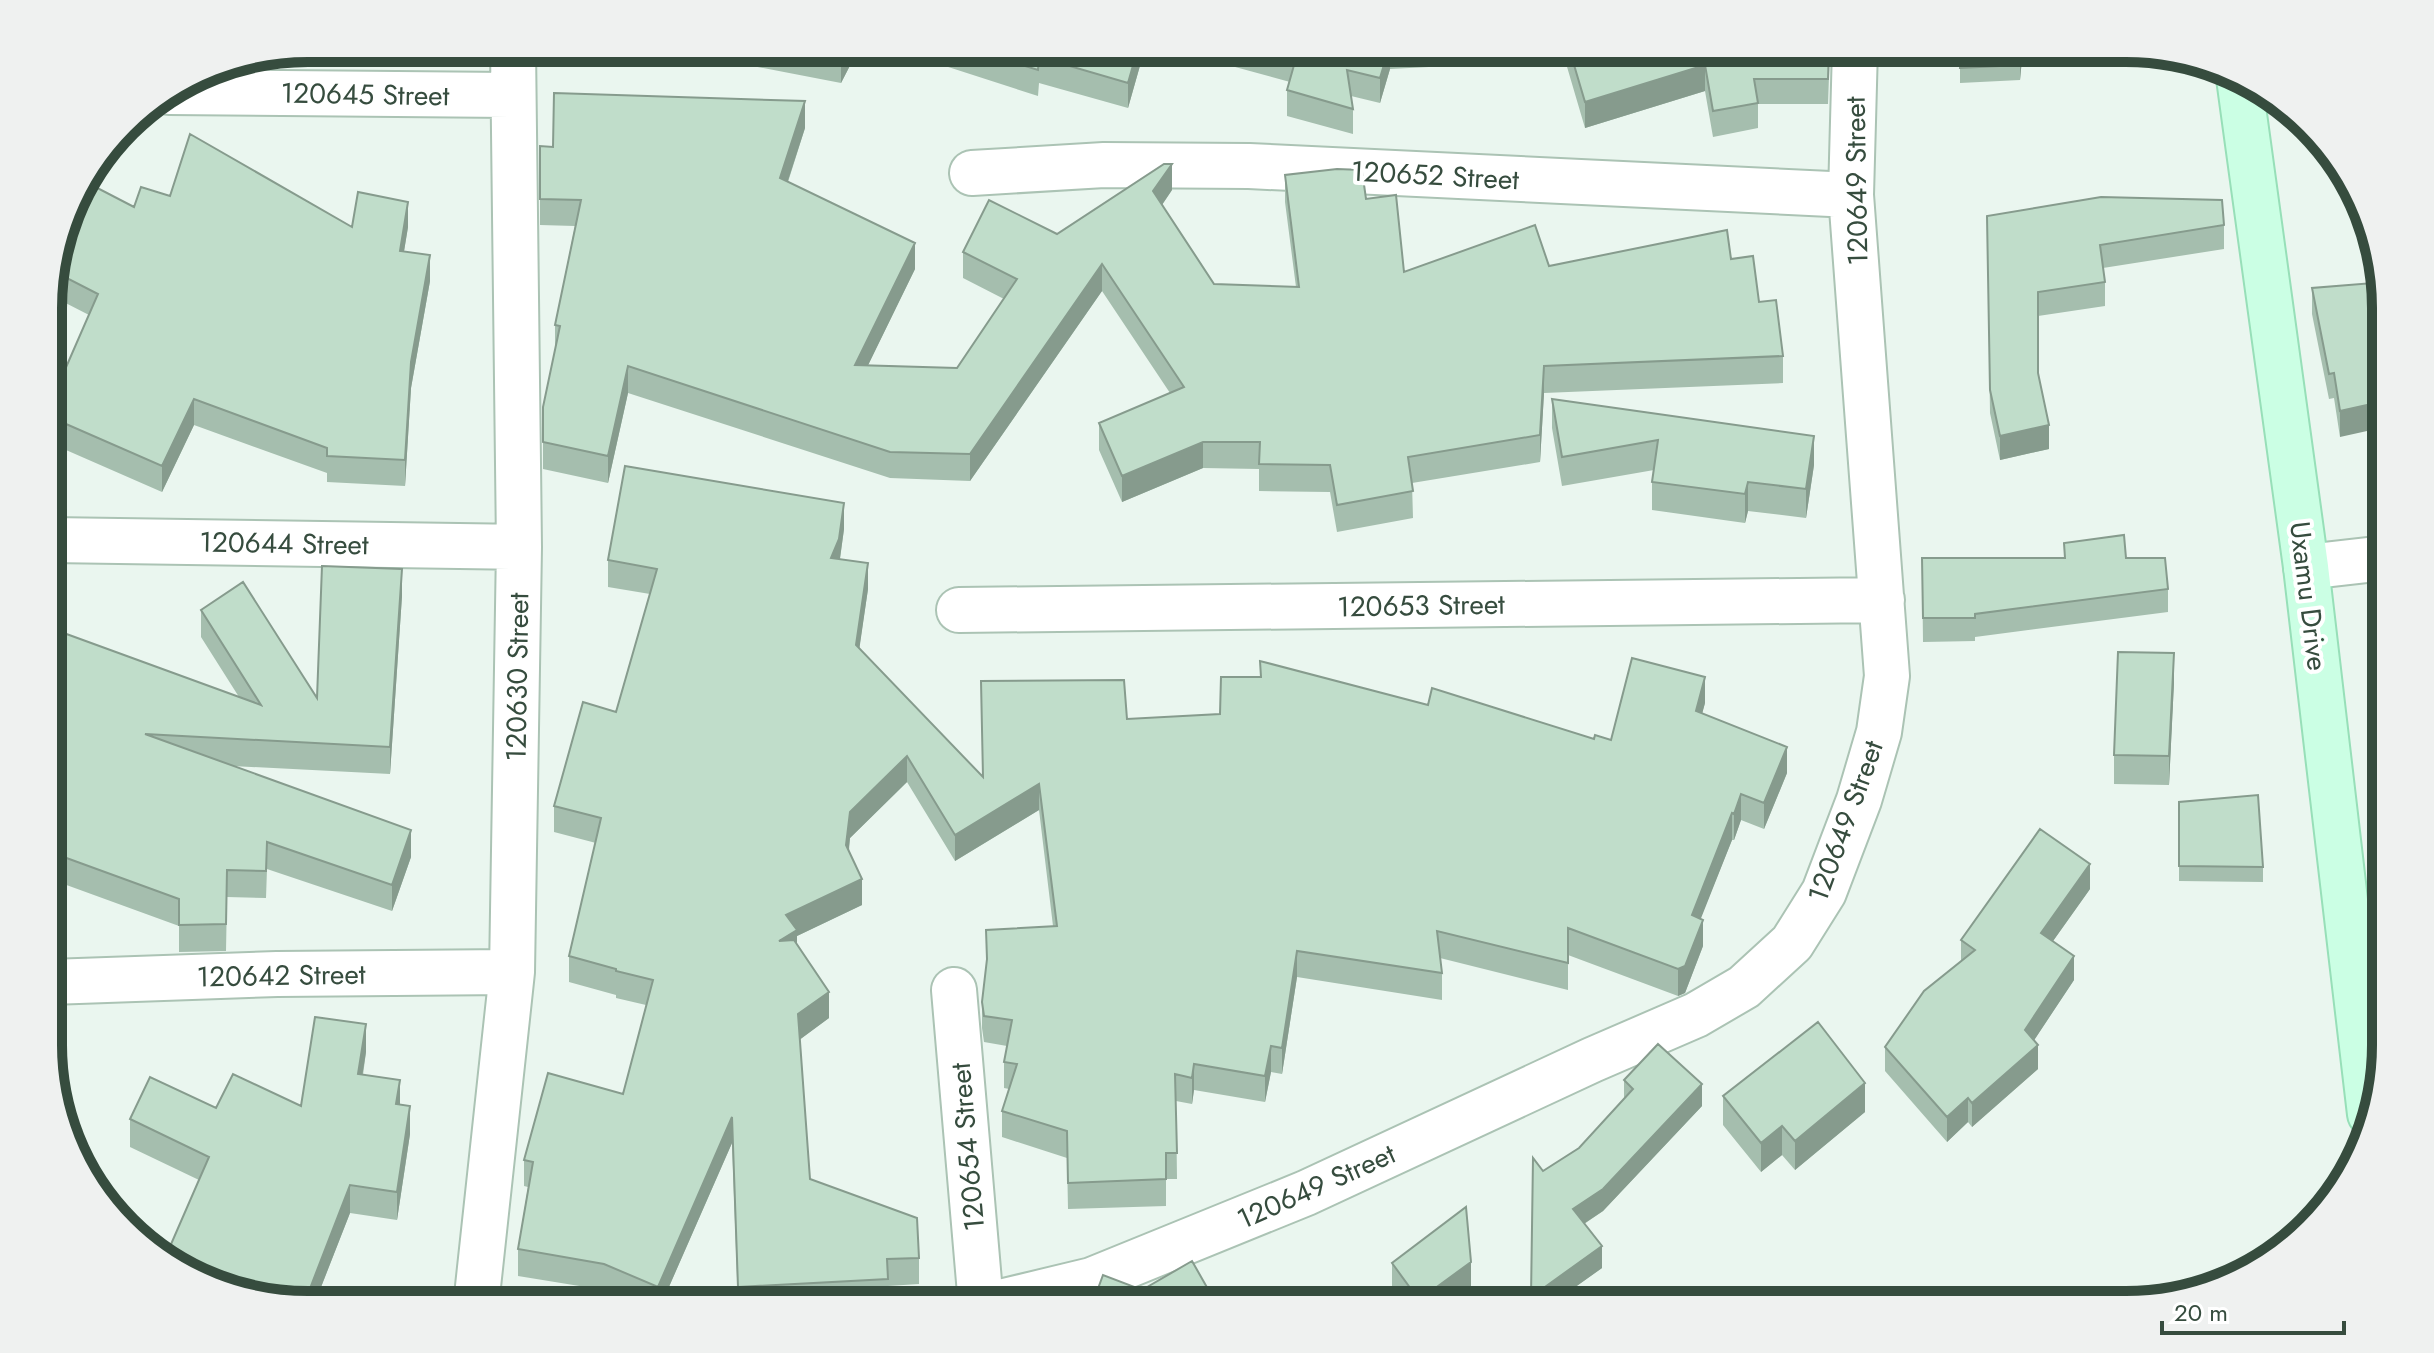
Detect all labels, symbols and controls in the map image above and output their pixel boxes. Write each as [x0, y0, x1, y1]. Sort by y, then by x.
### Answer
street label: 120645 Street [280, 73, 450, 116]
street label: 120649 Street [1835, 96, 1878, 266]
street label: 120652 Street [1350, 151, 1520, 200]
street label: Uxamu Drive [2279, 519, 2338, 673]
street label: 120644 Street [199, 522, 369, 565]
street label: 120653 Street [1337, 584, 1506, 627]
street label: 120630 Street [496, 592, 539, 762]
street label: 120649 Street [1797, 734, 1894, 908]
street label: 120642 Street [196, 954, 366, 997]
street label: 120654 Street [940, 1061, 995, 1233]
street label: 120649 Street [1231, 1133, 1402, 1240]
scale bar [2162, 1285, 2344, 1335]
text: 20 m [2174, 1295, 2228, 1330]

